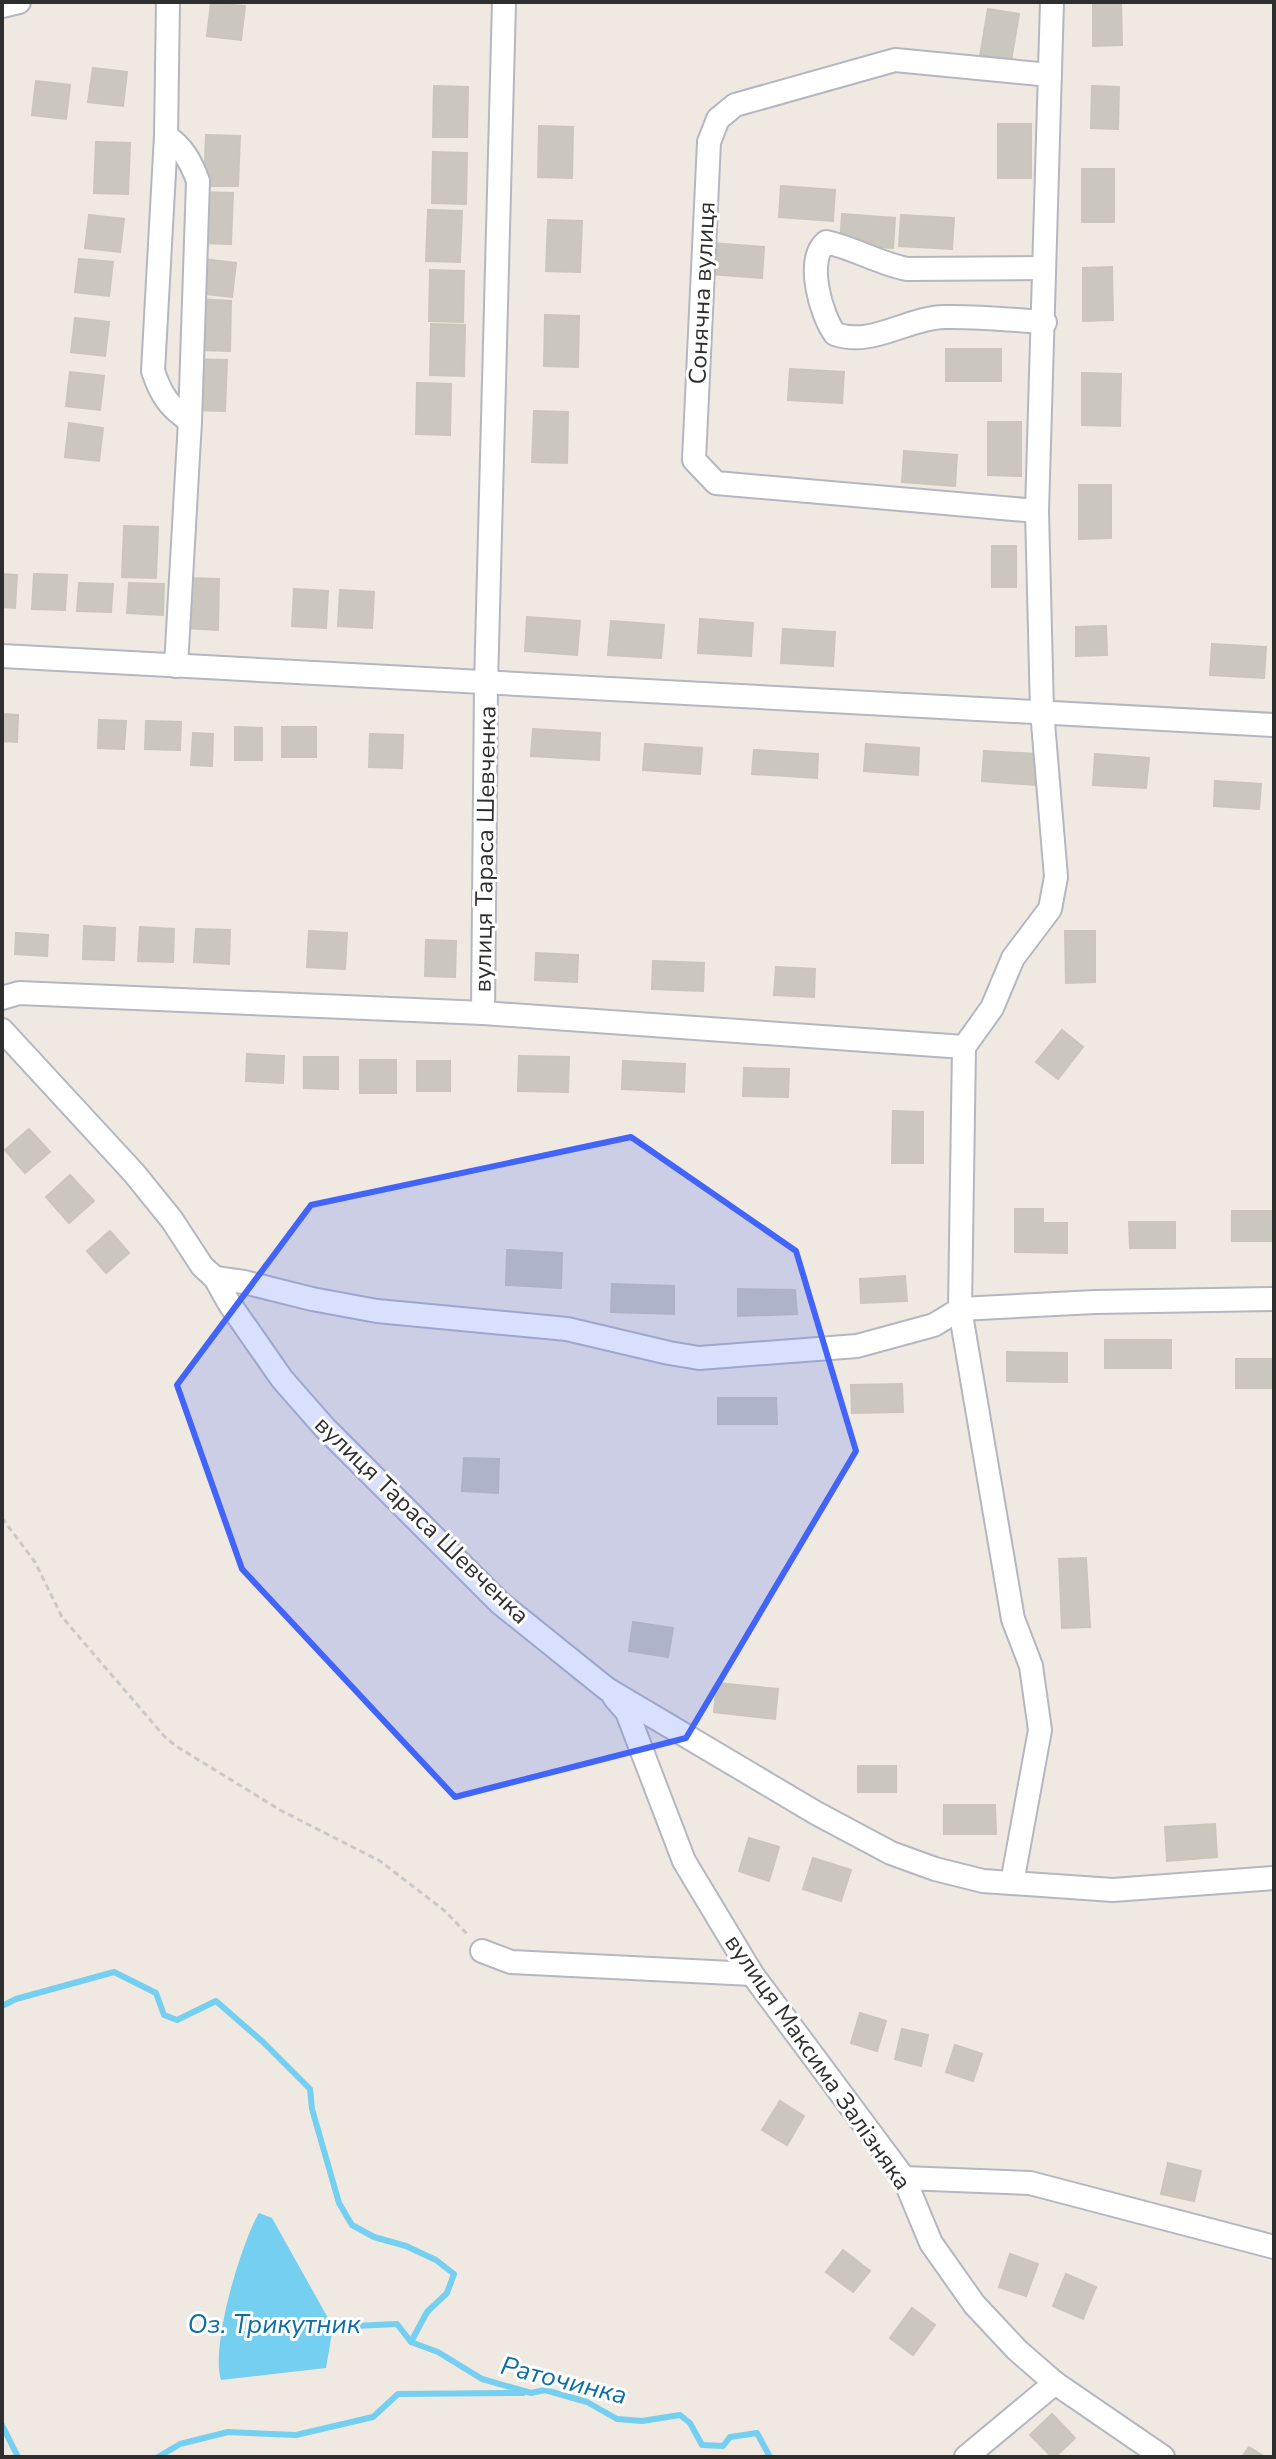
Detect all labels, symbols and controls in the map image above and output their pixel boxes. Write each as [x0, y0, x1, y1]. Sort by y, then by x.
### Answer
street label: Сонячна вулиця [681, 201, 723, 385]
street label: вулиця Тараса Шевченка [467, 705, 503, 993]
street label: вулиця Тараса Шевченка [308, 1409, 536, 1631]
street label: вулиця Максима Залізняка [717, 1928, 919, 2196]
water label: Оз. Трикутник [188, 2307, 362, 2342]
water label: Раточинка [497, 2348, 631, 2413]

